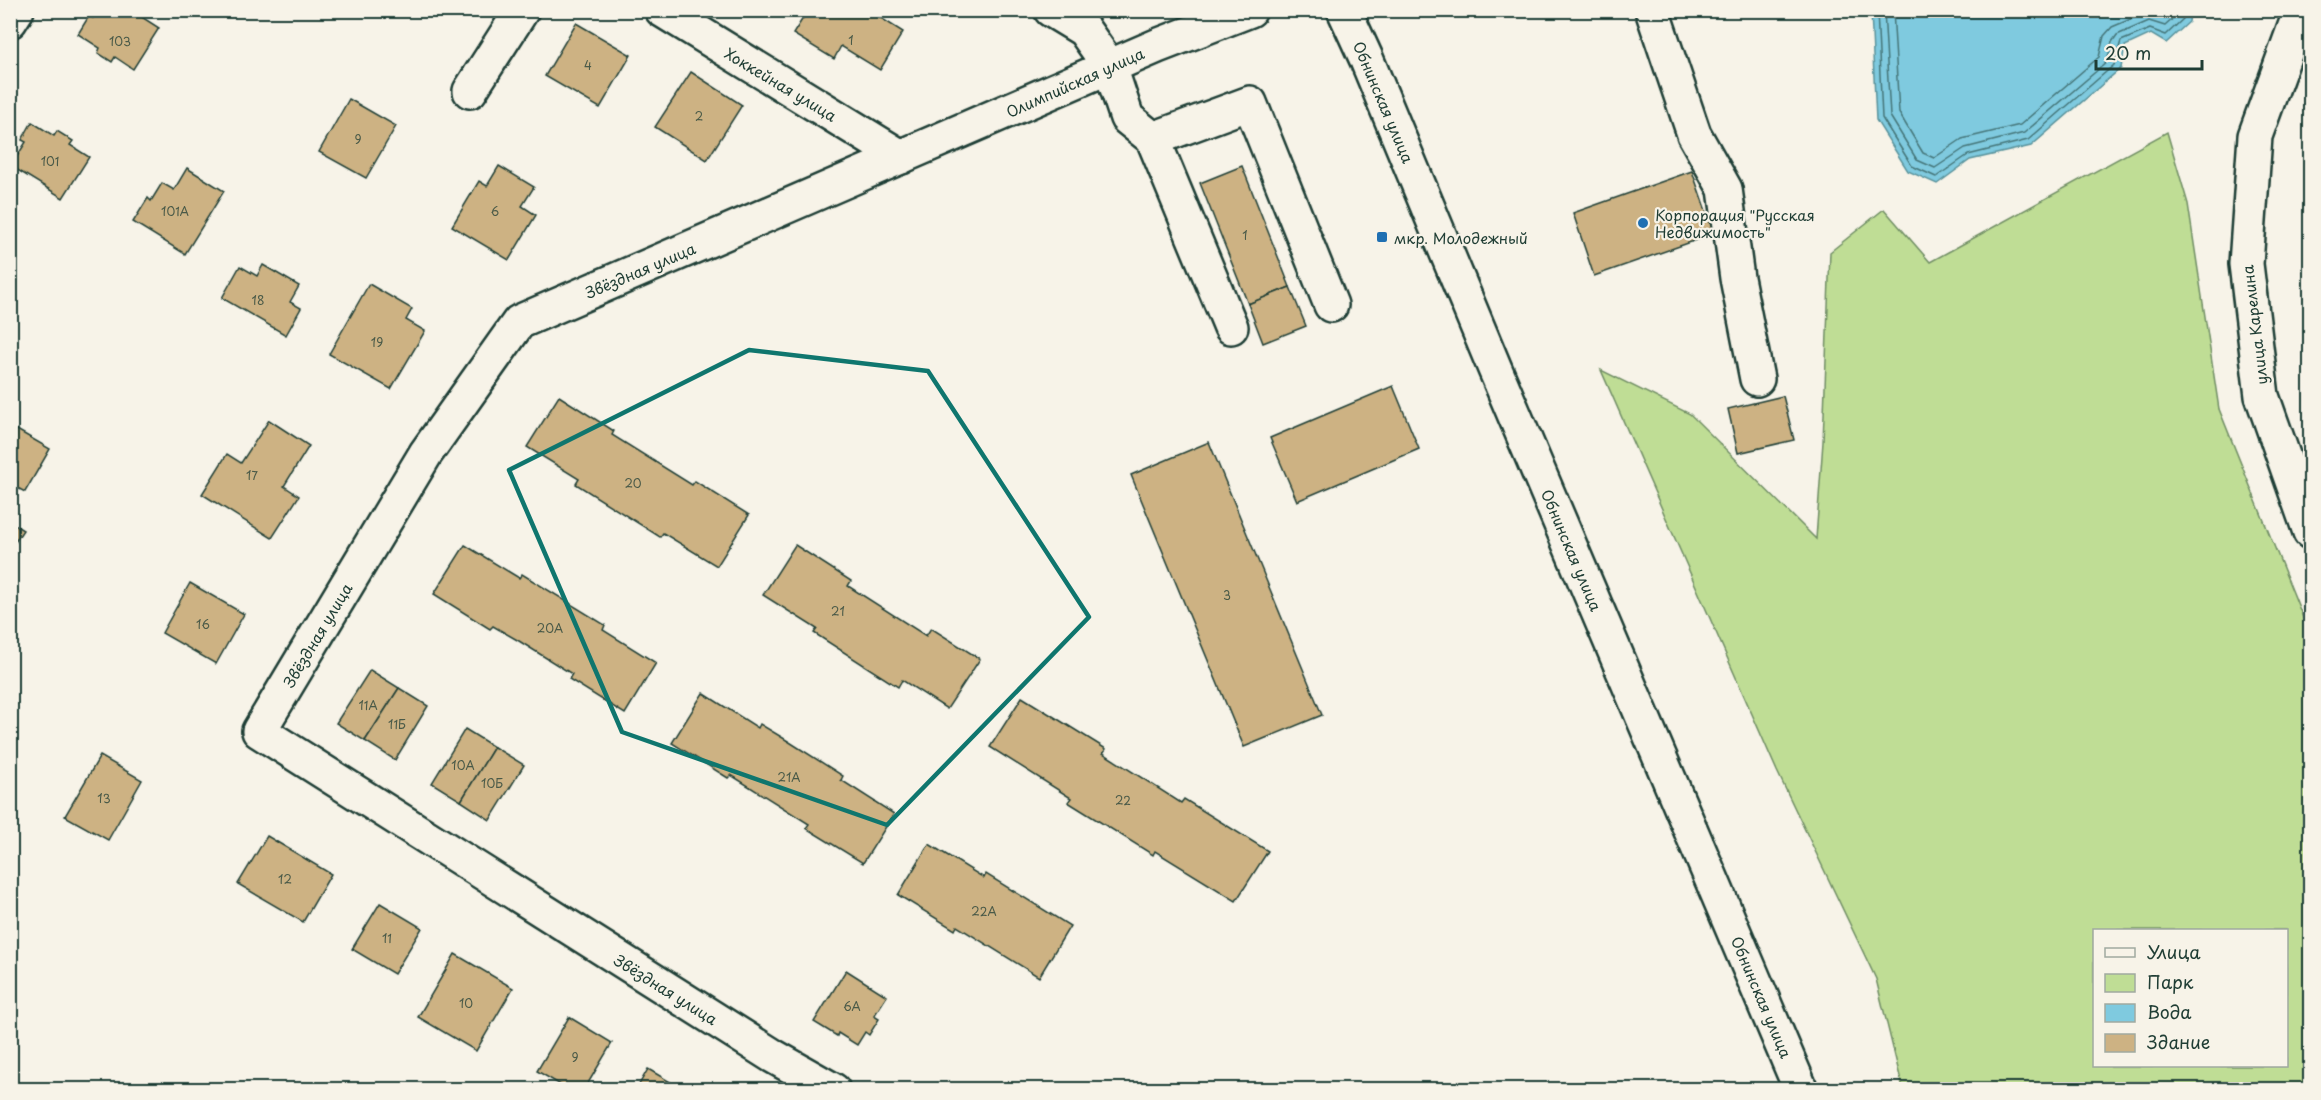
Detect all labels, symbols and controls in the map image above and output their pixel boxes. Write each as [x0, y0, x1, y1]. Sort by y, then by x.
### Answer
house number: 1 [848, 31, 854, 49]
house number: 103 [109, 32, 131, 50]
scale bar [2096, 33, 2202, 71]
street label: Обнинская улица [1348, 38, 1420, 167]
text: 20 m [2105, 39, 2151, 66]
street label: Хоккейная улица [721, 41, 842, 127]
street label: Олимпийская улица [1002, 41, 1148, 123]
house number: 4 [584, 56, 592, 74]
house number: 2 [695, 107, 703, 125]
house number: 9 [354, 130, 362, 148]
house number: 101 [41, 152, 59, 170]
house number: 101А [161, 202, 189, 220]
house number: 6 [491, 202, 499, 220]
place label: Корпорация "Русская Недвижимость" [1655, 203, 1815, 243]
marker: Корпорация "Русская Недвижимость" [1636, 216, 1650, 230]
house number: 1 [1242, 226, 1248, 244]
place label: мкр. Молодежный [1394, 226, 1528, 249]
marker: мкр. Молодежный [1375, 230, 1389, 244]
street label: Звёздная улица [581, 236, 699, 304]
street label: улица Карелина [2235, 263, 2273, 386]
house number: 18 [252, 291, 264, 309]
house number: 19 [371, 333, 383, 351]
house number: 17 [246, 466, 258, 484]
house number: 20 [624, 474, 642, 492]
street label: Обнинская улица [1536, 486, 1608, 615]
street label: Звёздная улица [277, 578, 358, 692]
house number: 3 [1223, 586, 1231, 604]
house number: 21 [831, 602, 845, 620]
house number: 16 [196, 615, 210, 633]
house number: 20А [537, 619, 563, 637]
house number: 11А [358, 696, 378, 714]
house number: 11Б [388, 715, 406, 733]
house number: 10А [451, 756, 475, 774]
house number: 21А [777, 768, 801, 786]
house number: 10Б [481, 774, 503, 792]
house number: 13 [97, 789, 111, 807]
house number: 22 [1115, 791, 1131, 809]
house number: 12 [278, 870, 292, 888]
house number: 22А [971, 902, 997, 920]
house number: 11 [382, 929, 392, 947]
legend [2093, 929, 2288, 1067]
street label: Обнинская улица [1726, 933, 1798, 1062]
text: Улица [2147, 938, 2201, 965]
street label: Звёздная улица [610, 948, 723, 1030]
text: Парк [2147, 968, 2194, 995]
house number: 10 [459, 994, 473, 1012]
house number: 6А [843, 997, 861, 1015]
text: Вода [2147, 998, 2192, 1025]
text: Здание [2147, 1028, 2210, 1055]
house number: 9 [571, 1048, 579, 1066]

